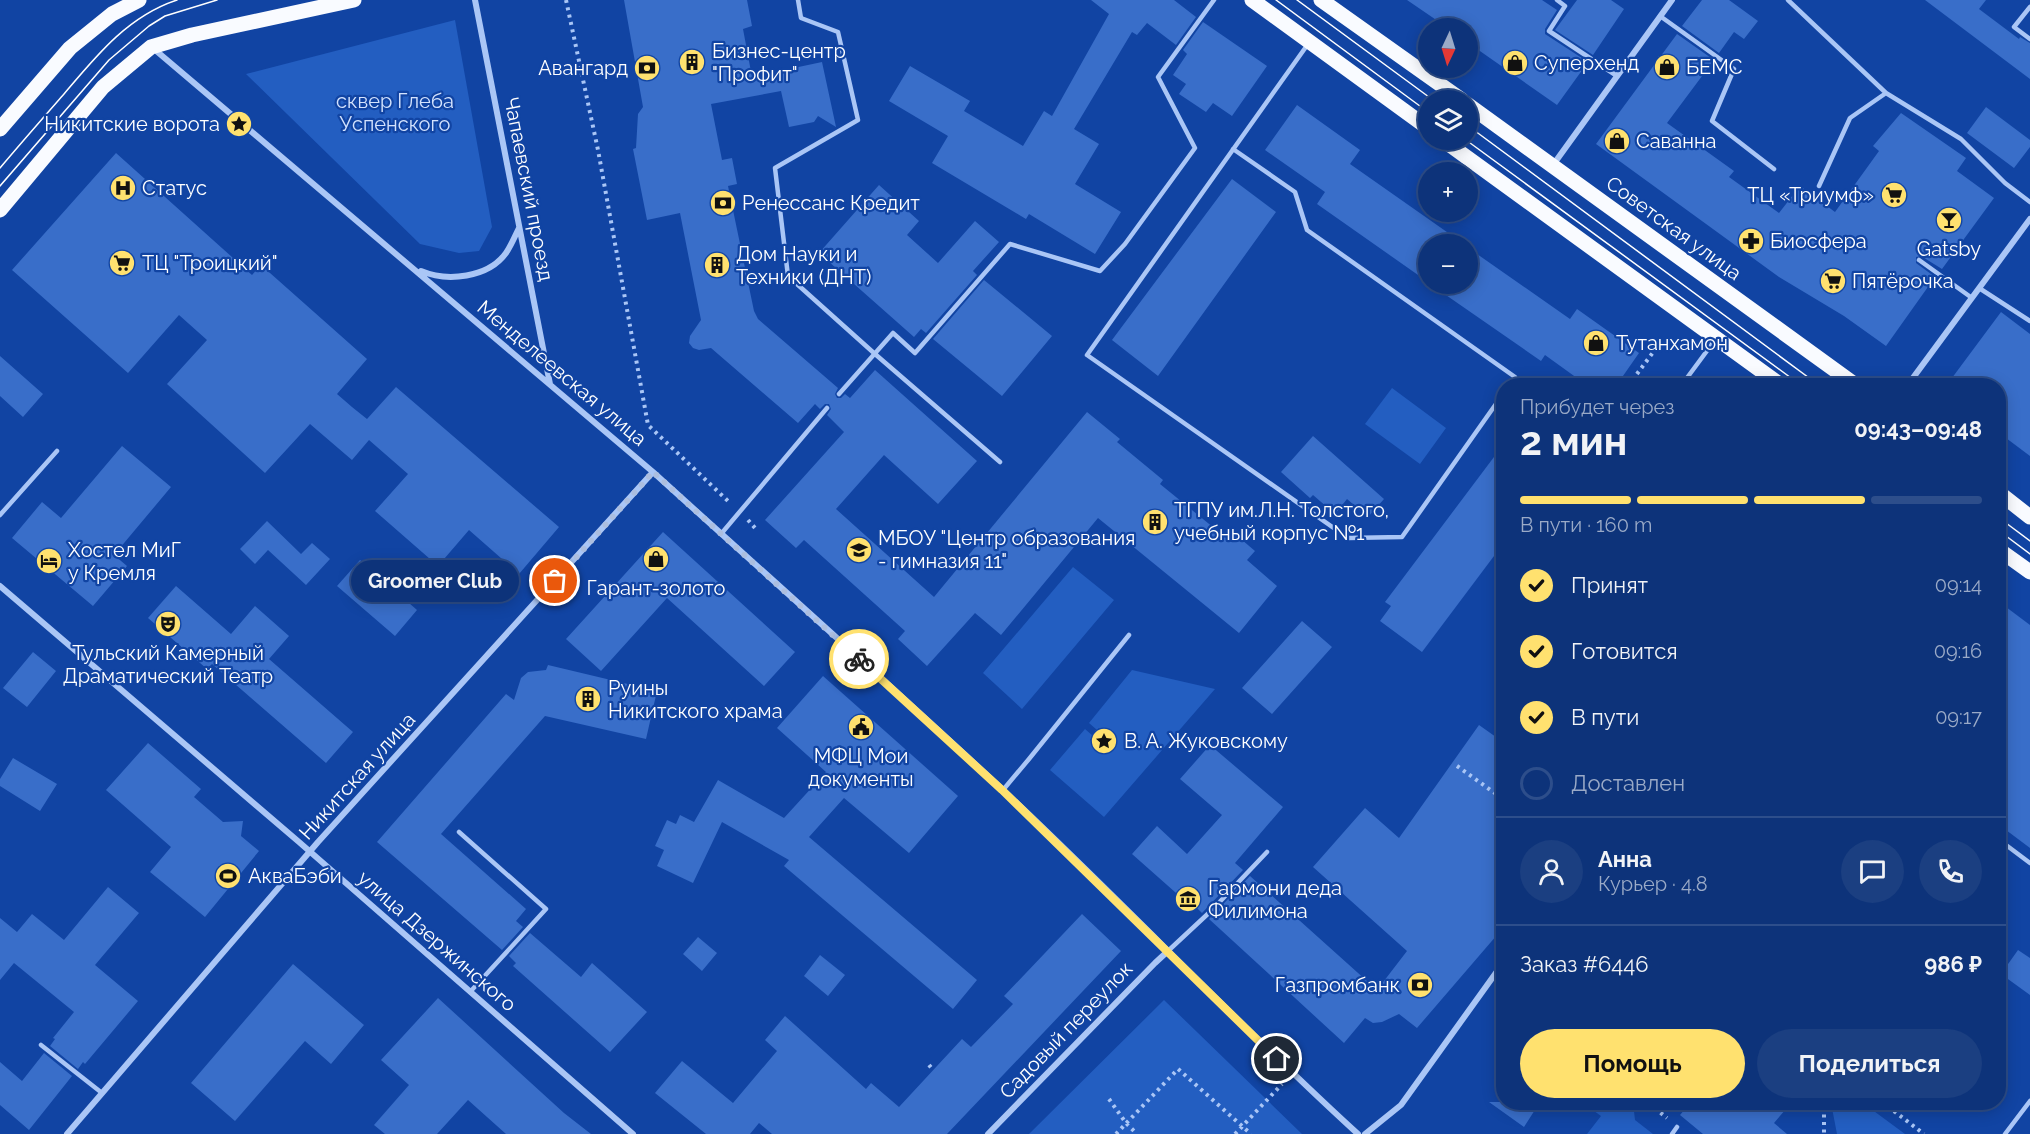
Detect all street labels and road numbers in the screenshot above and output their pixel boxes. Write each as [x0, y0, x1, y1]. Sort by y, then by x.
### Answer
street label: Чапаевский проезд [499, 95, 559, 283]
street label: Советская улица [1602, 171, 1746, 285]
street label: Менделеевская улица [473, 295, 651, 451]
street label: Никитская улица [294, 708, 420, 844]
street label: улица Дзержинского [353, 866, 521, 1016]
street label: Садовый переулок [995, 957, 1137, 1103]

